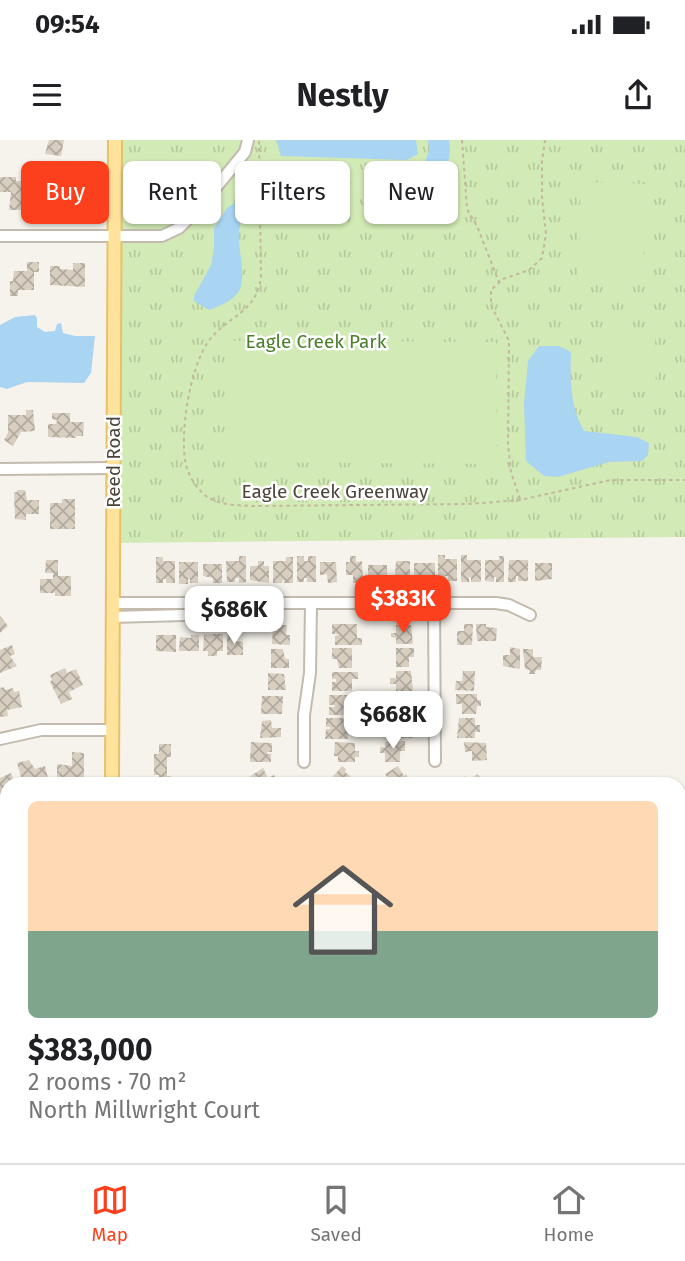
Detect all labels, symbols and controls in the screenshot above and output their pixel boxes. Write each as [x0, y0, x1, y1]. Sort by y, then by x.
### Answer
text: 09:54 [35, 9, 100, 40]
icon: menu [28, 76, 66, 114]
text: Nestly [296, 76, 389, 114]
icon: share [619, 76, 657, 114]
chip: Buy [21, 161, 109, 224]
chip: Rent [123, 161, 221, 224]
chip: Filters [235, 161, 350, 224]
chip: New [364, 161, 458, 224]
park label: Eagle Creek Park [246, 330, 387, 353]
street label: Reed Road [102, 416, 125, 508]
street label: Eagle Creek Greenway [242, 480, 429, 503]
pin: $383K [354, 575, 452, 635]
text: $383K [371, 584, 435, 612]
pin: $686K [185, 587, 283, 646]
text: $686K [201, 595, 267, 623]
pin: $668K [344, 692, 442, 751]
text: $668K [360, 700, 426, 728]
icon: home [280, 847, 406, 973]
text: $383,000 [28, 1032, 153, 1068]
text: 2 rooms · 70 m² [28, 1068, 186, 1096]
text: North Millwright Court [28, 1096, 260, 1124]
tab: Map [91, 1181, 129, 1246]
tab: Saved [310, 1181, 362, 1246]
tab: Home [544, 1181, 594, 1246]

